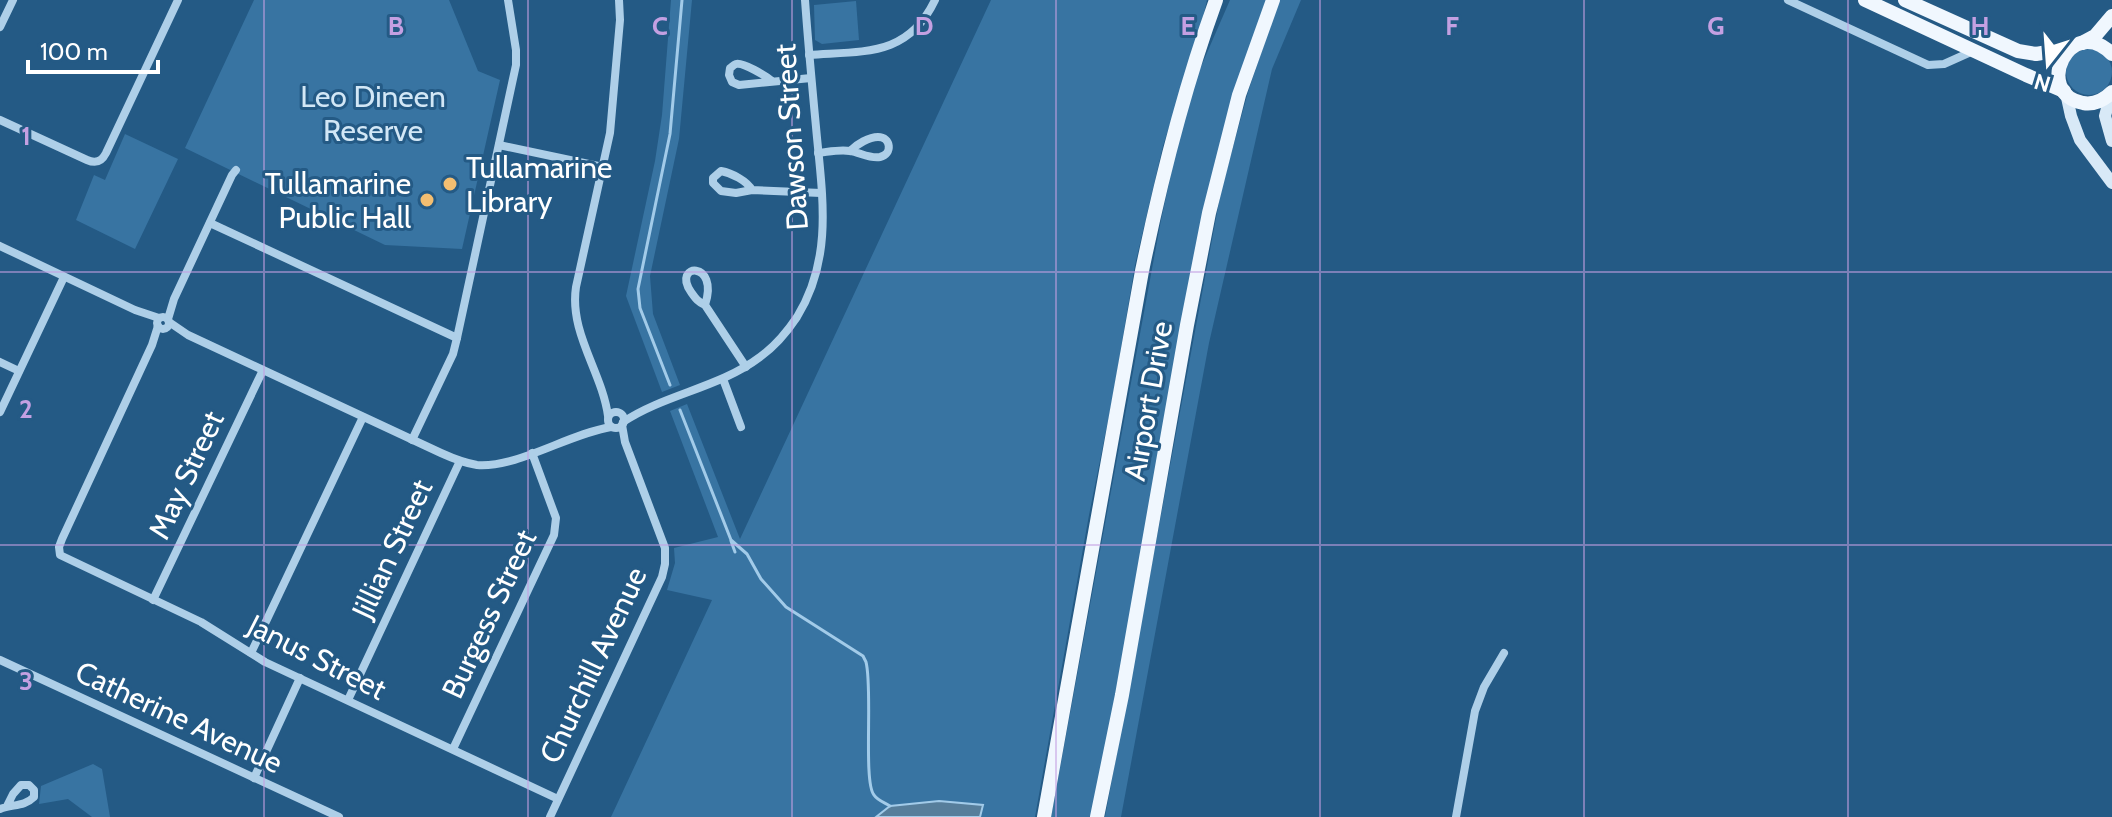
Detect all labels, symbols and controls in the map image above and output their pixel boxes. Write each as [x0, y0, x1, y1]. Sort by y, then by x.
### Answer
text: B [388, 10, 404, 42]
text: C [652, 10, 668, 42]
text: D [915, 10, 933, 42]
text: E [1181, 10, 1195, 42]
text: F [1445, 10, 1459, 42]
text: G [1707, 10, 1725, 42]
text: H [1971, 10, 1989, 42]
scale bar [28, 24, 158, 74]
north arrow [2008, 24, 2088, 104]
text: 100 m [40, 37, 108, 66]
street label: Dawson Street [766, 42, 816, 232]
text: N [2031, 67, 2054, 98]
park label: Leo Dineen Reserve [300, 78, 446, 149]
text: 1 [21, 120, 31, 152]
place label: Tullamarine Library [466, 149, 612, 220]
place label: Tullamarine Public Hall [265, 165, 411, 236]
marker: Tullamarine Library [441, 175, 459, 193]
marker: Tullamarine Public Hall [418, 191, 436, 209]
street label: Airport Drive [1116, 318, 1180, 484]
text: 2 [19, 393, 33, 425]
street label: May Street [140, 405, 232, 545]
street label: Jillian Street [343, 474, 440, 625]
street label: Burgess Street [434, 524, 544, 704]
street label: Churchill Avenue [531, 561, 655, 769]
street label: Janus Street [241, 606, 392, 708]
street label: Catherine Avenue [70, 653, 288, 781]
text: 3 [19, 665, 33, 697]

